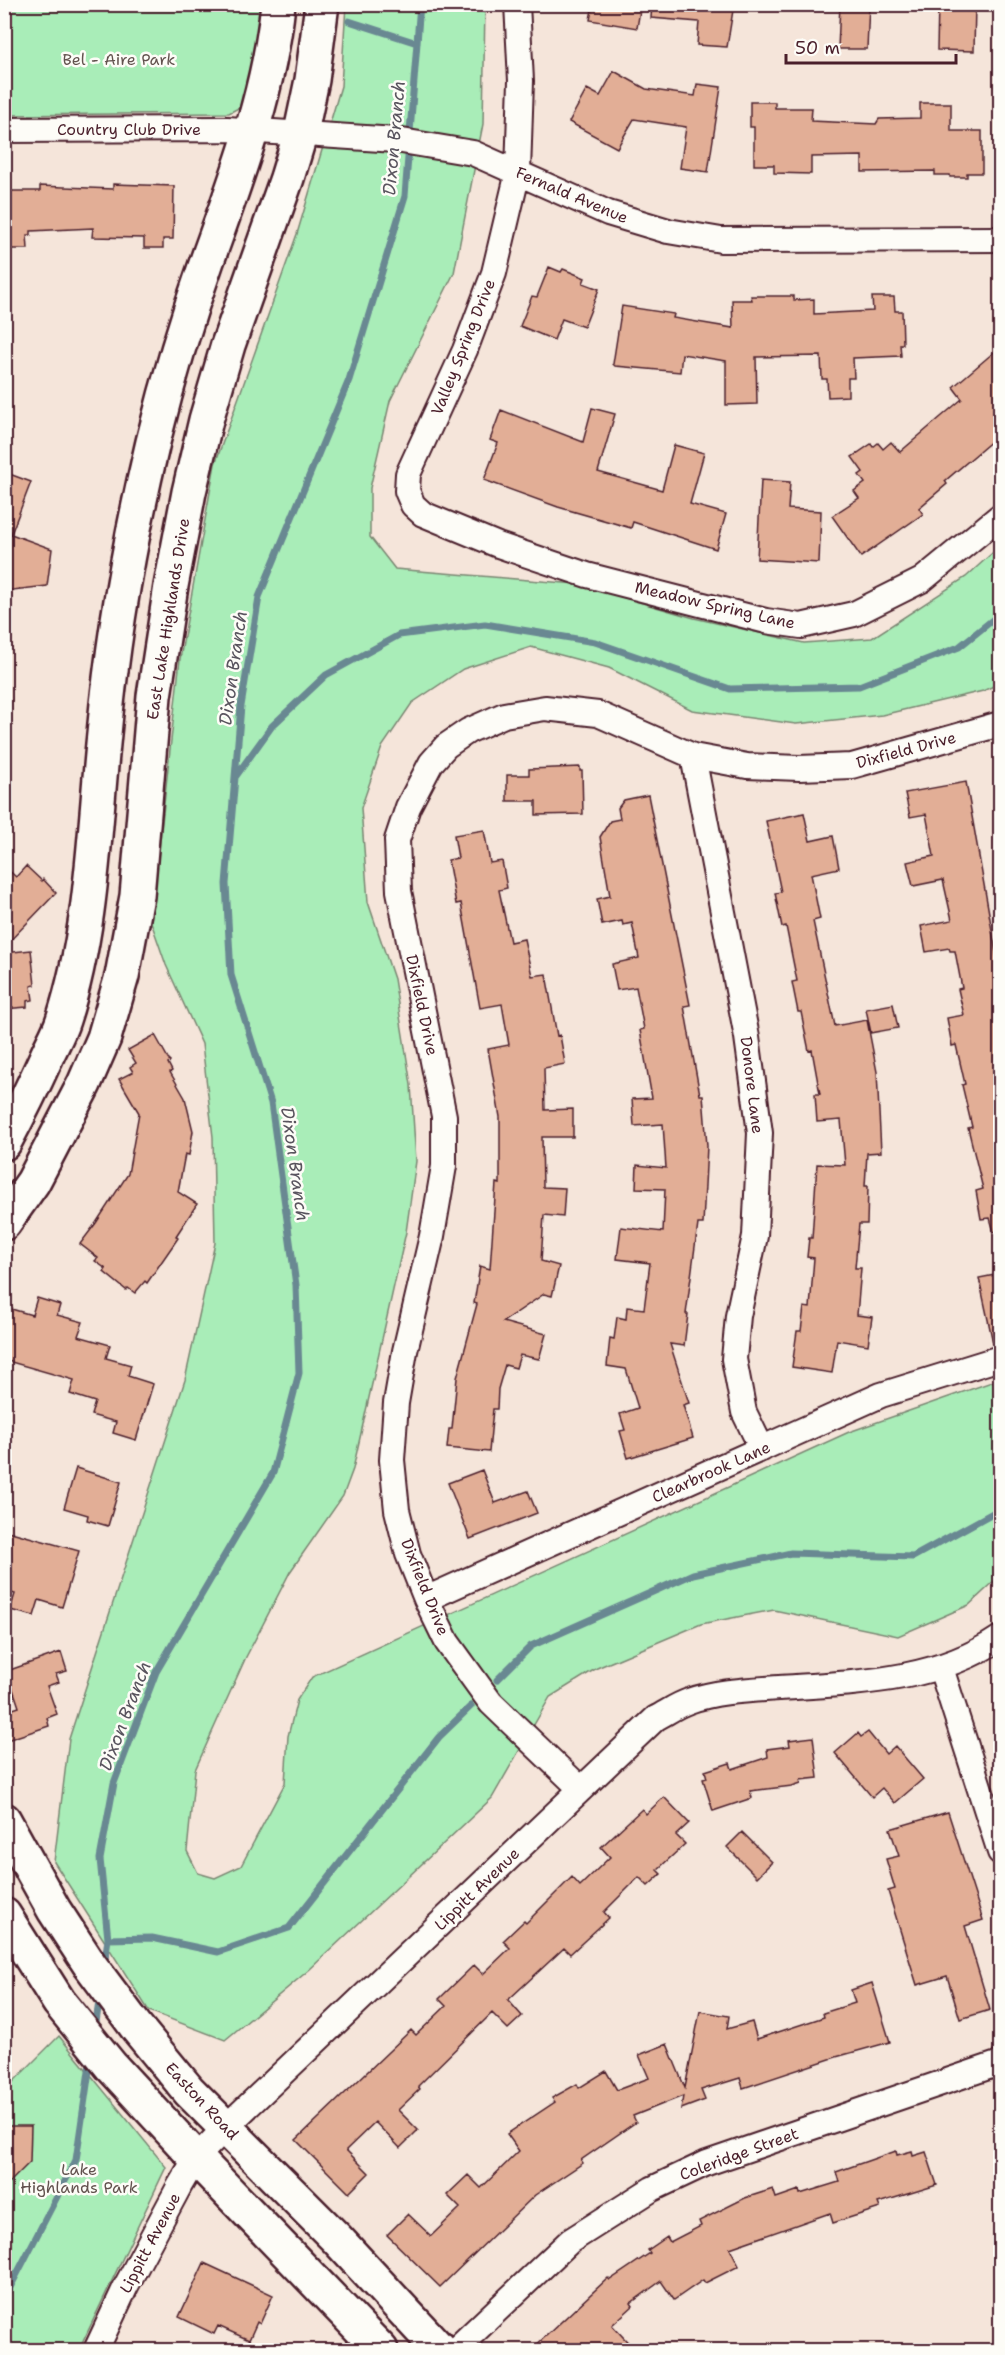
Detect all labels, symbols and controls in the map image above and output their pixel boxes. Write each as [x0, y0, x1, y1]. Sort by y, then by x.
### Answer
scale bar [786, 27, 956, 65]
text: 50 m [795, 36, 840, 60]
park label: Bel - Aire Park [63, 49, 176, 70]
water label: Dixon Branch [377, 80, 411, 196]
street label: Country Club Drive [57, 119, 201, 140]
street label: Fernald Avenue [513, 162, 631, 228]
street label: Valley Spring Drive [426, 276, 500, 418]
street label: East Lake Highlands Drive [142, 517, 194, 721]
street label: Meadow Spring Lane [633, 576, 797, 634]
water label: Dixon Branch [213, 609, 253, 727]
street label: Dixfield Drive [854, 727, 958, 773]
street label: Dixfield Drive [401, 953, 443, 1057]
street label: Donore Lane [736, 1035, 768, 1135]
water label: Dixon Branch [275, 1105, 315, 1223]
street label: Clearbrook Lane [649, 1436, 773, 1508]
street label: Dixfield Drive [396, 1536, 454, 1638]
water label: Dixon Branch [93, 1658, 157, 1774]
street label: Lippitt Avenue [430, 1843, 524, 1935]
street label: Easton Road [161, 2058, 243, 2144]
street label: Coleridge Street [677, 2123, 801, 2185]
park label: Lake Highlands Park [20, 2159, 138, 2198]
street label: Lippitt Avenue [115, 2189, 185, 2297]

